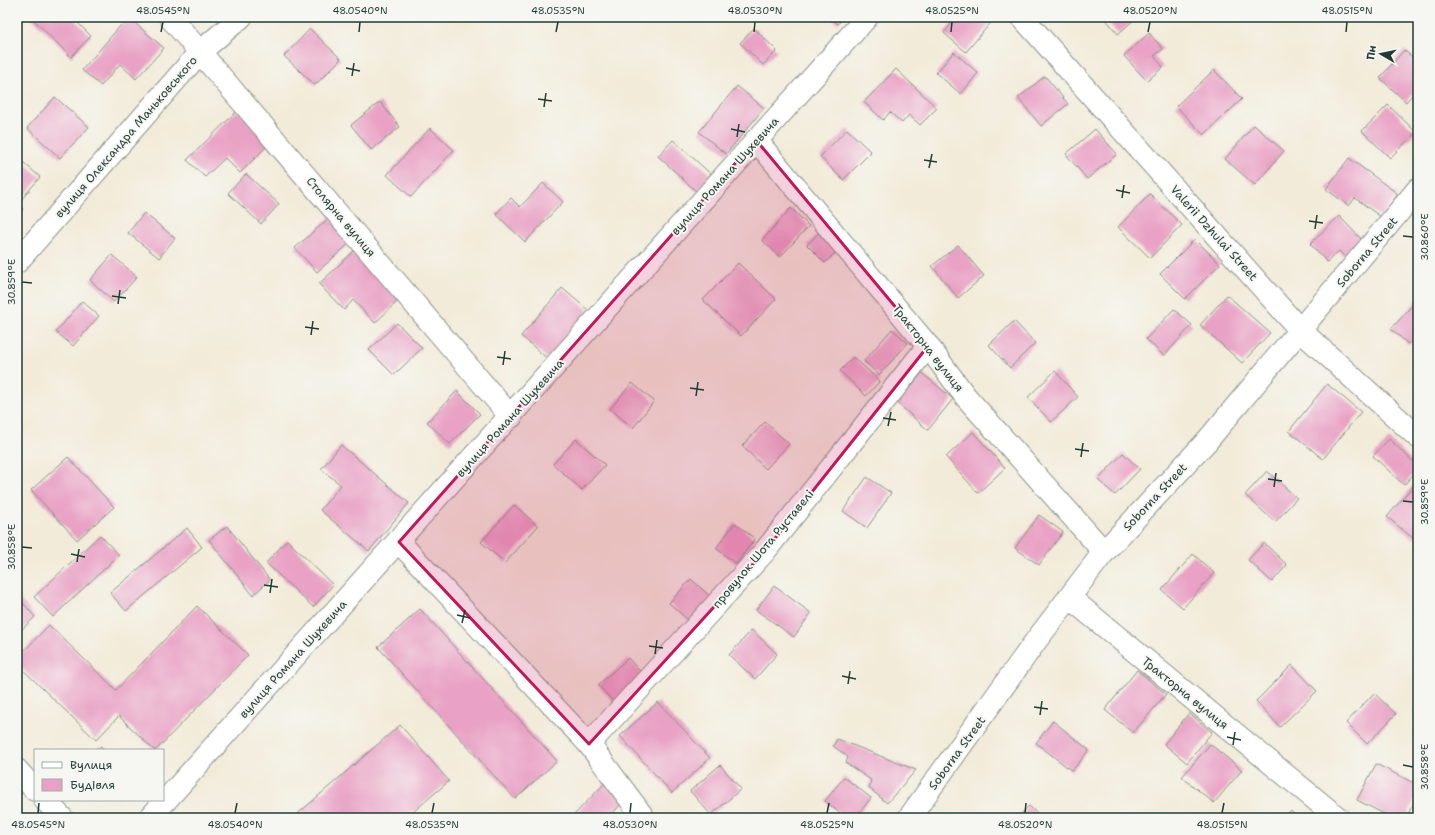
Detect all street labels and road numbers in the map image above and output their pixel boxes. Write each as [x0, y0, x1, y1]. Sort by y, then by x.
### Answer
street label: вулиця Олександра Маньковського [51, 53, 201, 221]
street label: вулиця Романа Шухевича [667, 113, 783, 239]
street label: Столярна вулиця [303, 174, 379, 260]
street label: Valerii Dzhulai Street [1167, 182, 1261, 284]
street label: Soborna Street [1333, 213, 1401, 291]
street label: Тракторна вулиця [889, 301, 967, 395]
street label: вулиця Романа Шухевича [452, 355, 568, 481]
street label: Soborna Street [1119, 460, 1191, 534]
street label: провулок Шота Руставелі [709, 487, 817, 611]
street label: вулиця Романа Шухевича [235, 596, 351, 722]
street label: Тракторна вулиця [1138, 653, 1232, 733]
street label: Soborna Street [925, 713, 989, 793]

